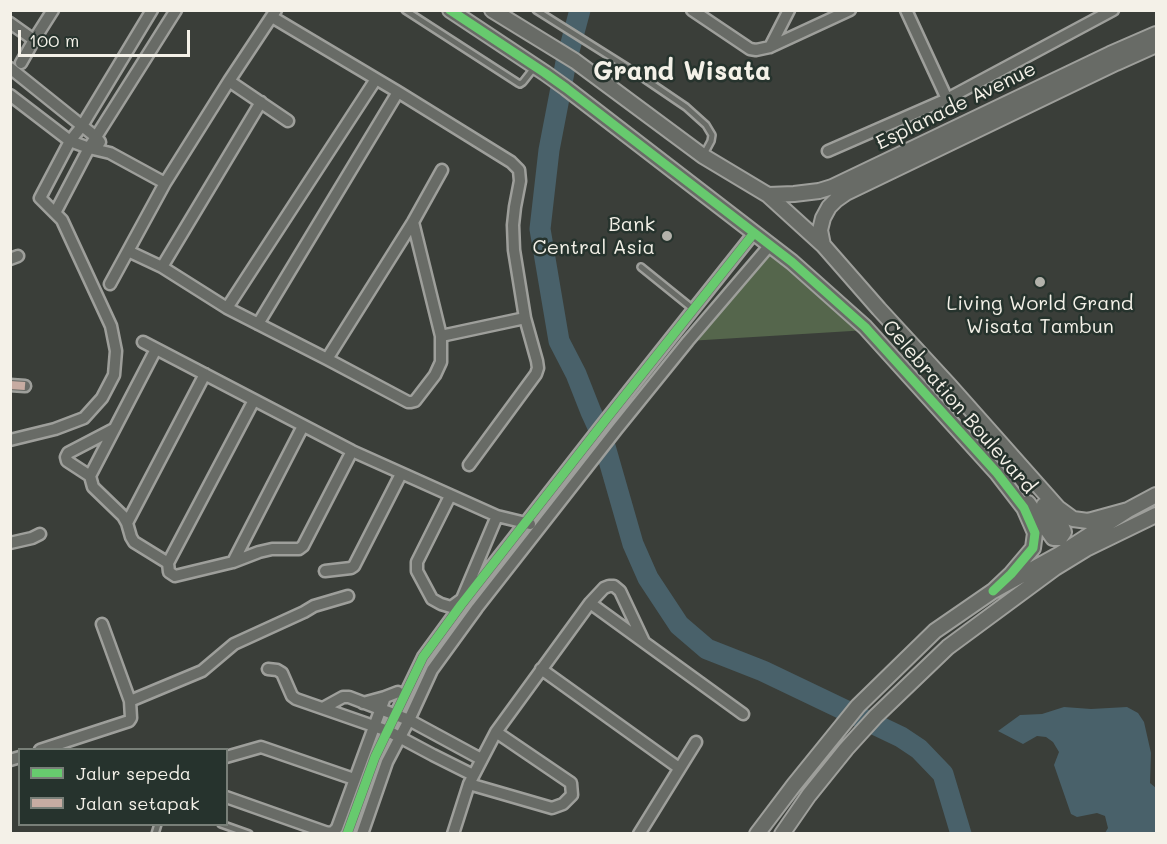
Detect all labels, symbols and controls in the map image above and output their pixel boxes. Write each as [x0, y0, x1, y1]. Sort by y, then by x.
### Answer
scale bar [21, 18, 194, 56]
text: 100 m [29, 28, 79, 52]
district label: Grand Wisata [593, 56, 771, 88]
street label: Esplanade Avenue [872, 57, 1040, 155]
place label: Bank Central Asia [532, 213, 655, 260]
marker: Bank Central Asia [660, 229, 674, 243]
marker: Living World Grand Wisata Tambun [1033, 275, 1047, 289]
place label: Living World Grand Wisata Tambun [946, 292, 1134, 339]
street label: Celebration Boulevard [877, 315, 1041, 499]
legend [18, 748, 228, 826]
text: Jalur sepeda [76, 761, 191, 785]
text: Jalan setapak [76, 791, 199, 815]

